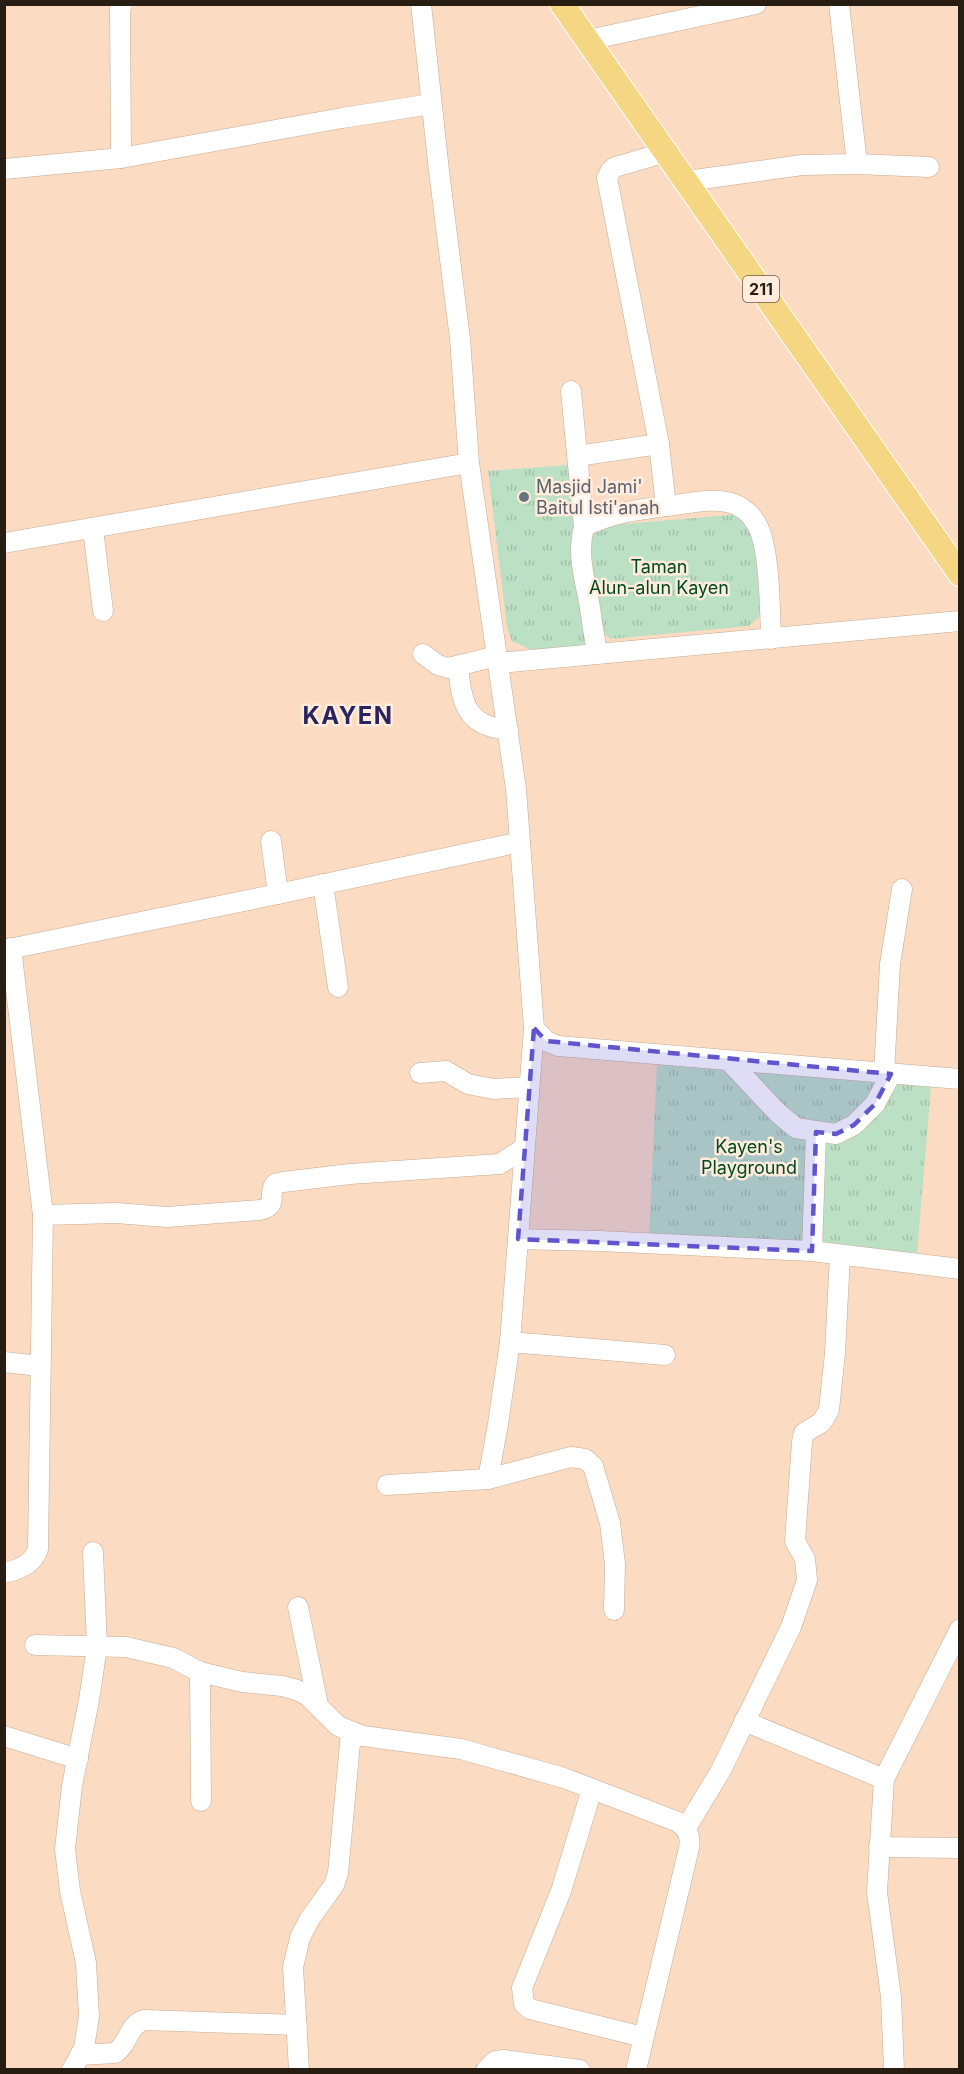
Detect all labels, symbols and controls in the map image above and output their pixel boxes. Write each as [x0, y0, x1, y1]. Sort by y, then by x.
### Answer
road number: 211 [743, 276, 779, 302]
place label: Masjid Jami' Baitul Isti'anah [536, 476, 660, 518]
marker: Masjid Jami' Baitul Isti'anah [517, 490, 531, 504]
park label: Taman Alun-alun Kayen [589, 556, 729, 598]
district label: KAYEN [302, 701, 394, 730]
park label: Kayen's Playground [701, 1136, 797, 1178]

